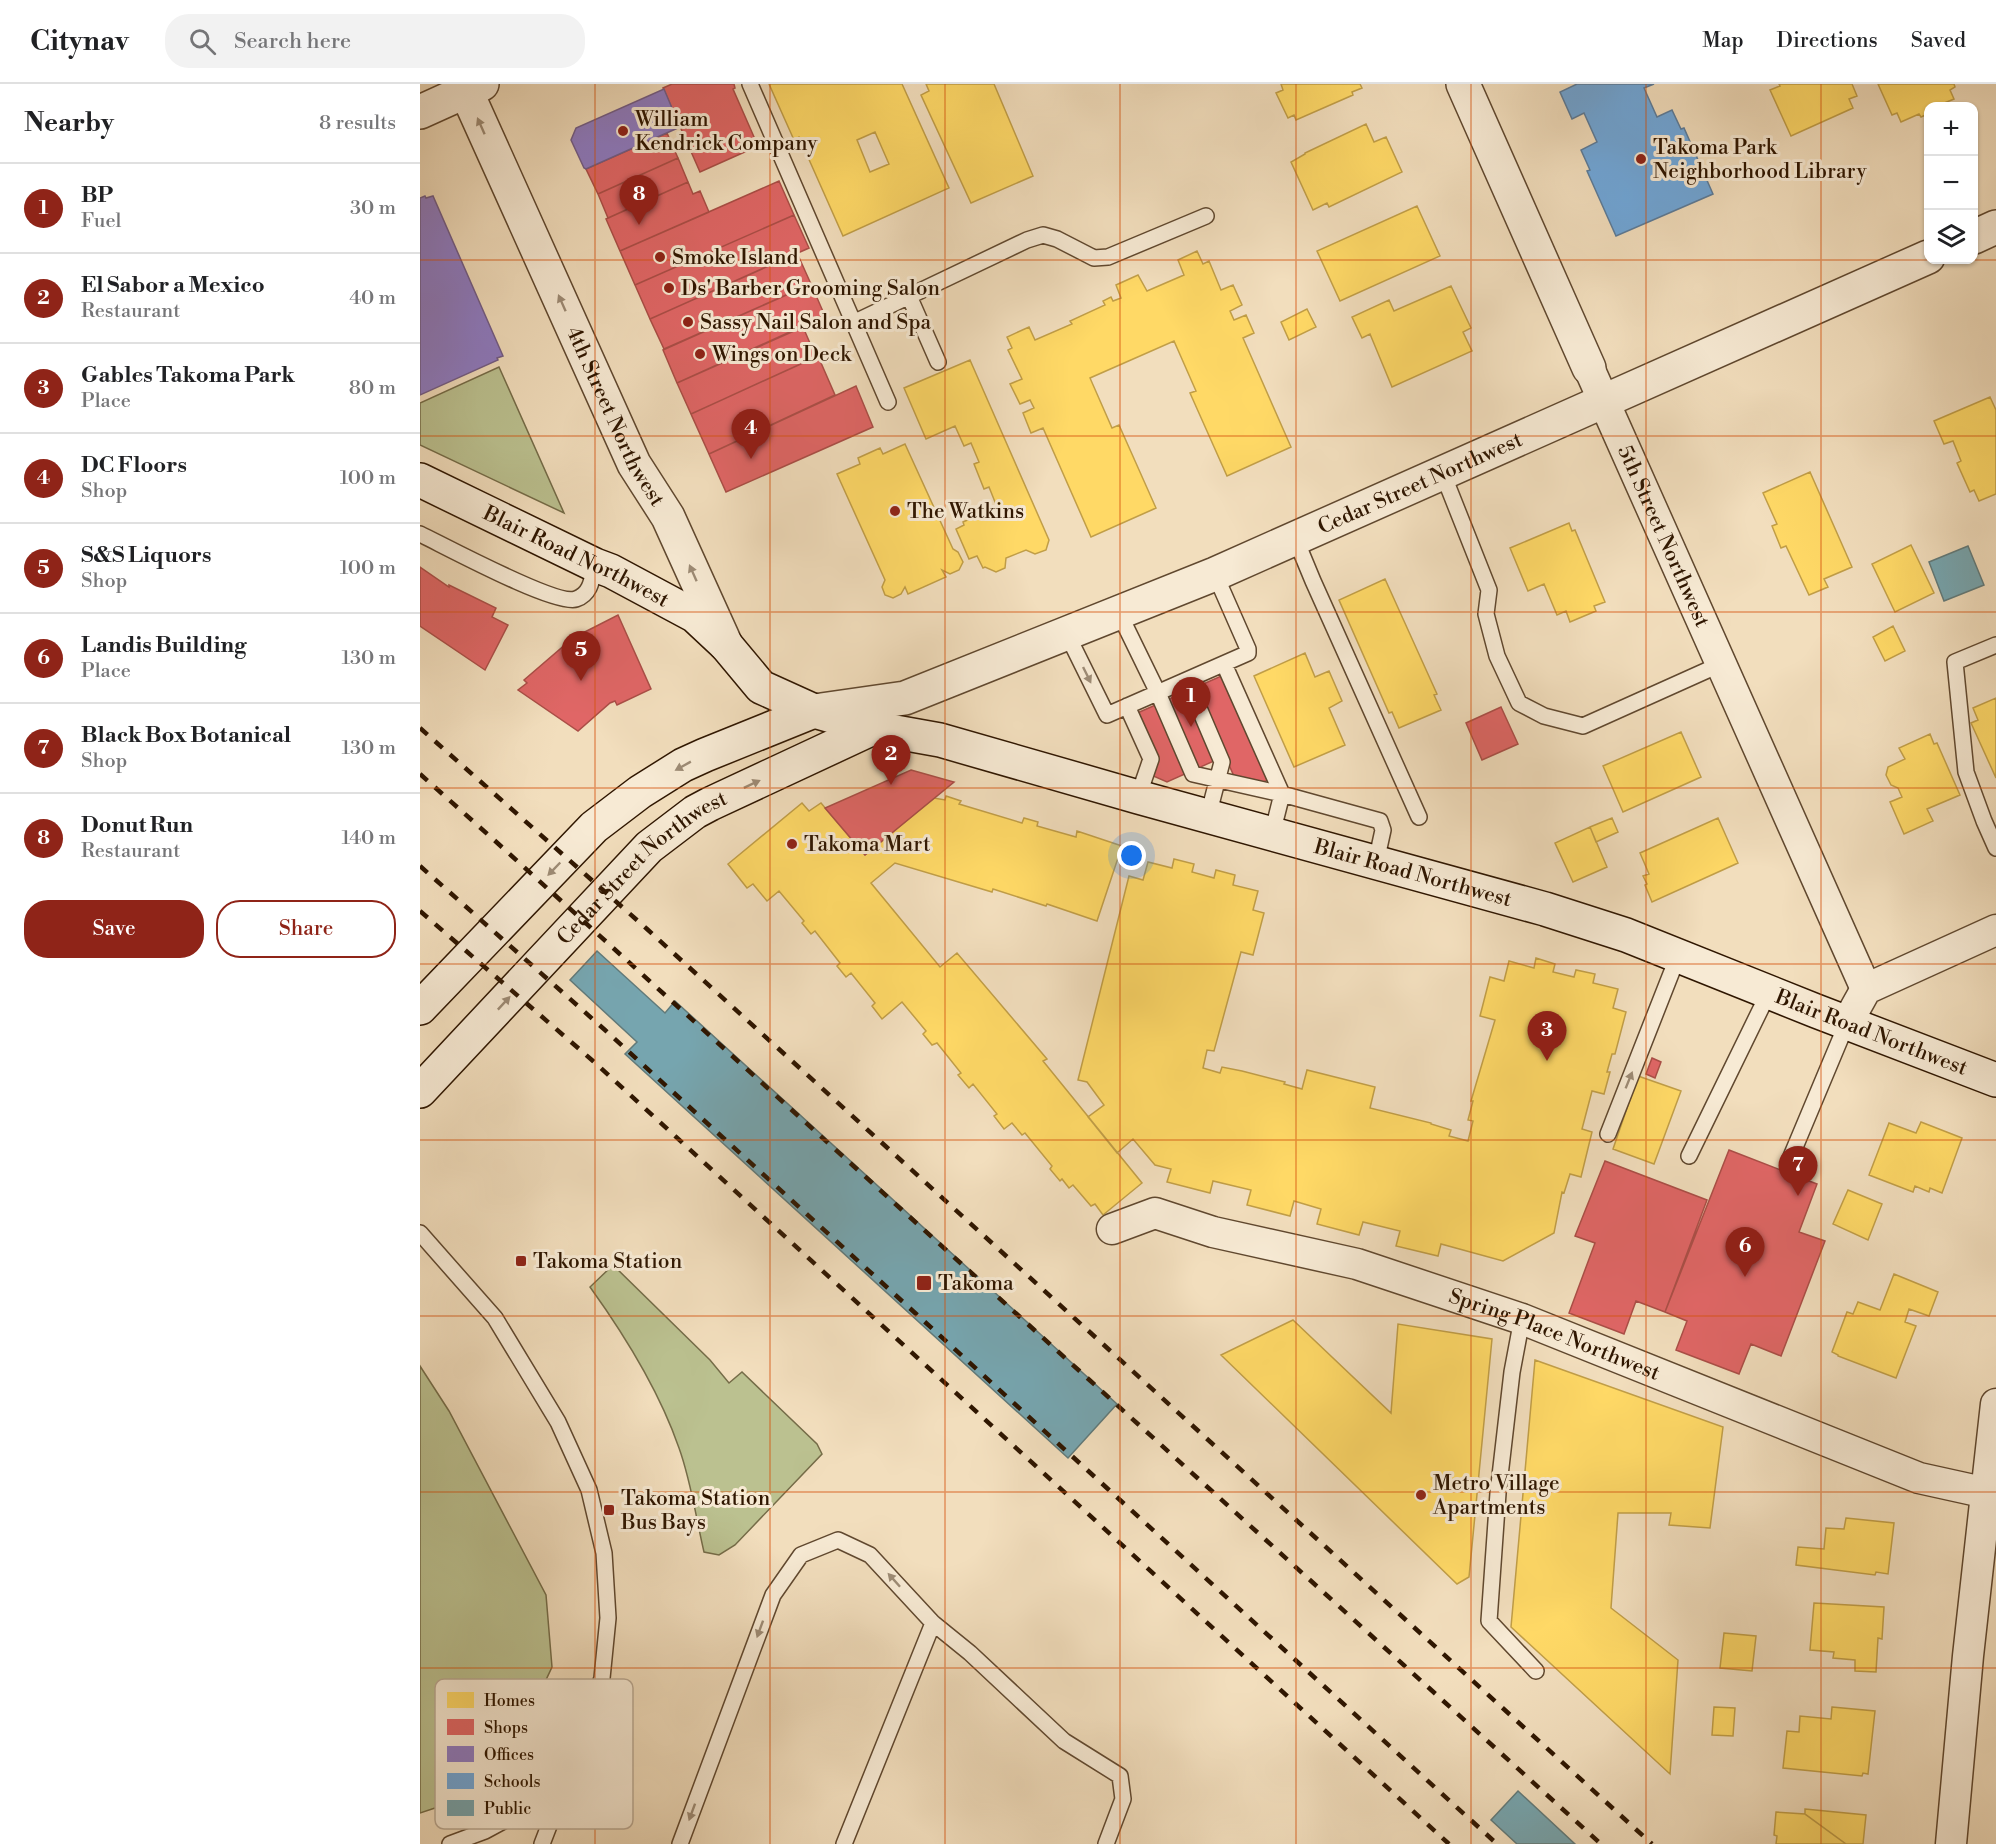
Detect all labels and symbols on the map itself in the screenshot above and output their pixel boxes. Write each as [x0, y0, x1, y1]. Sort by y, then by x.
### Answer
place label: William Kendrick Company [634, 107, 818, 157]
one-way arrow [477, 117, 486, 134]
marker: William Kendrick Company [616, 124, 630, 138]
place label: Takoma Park Neighborhood Library [1653, 135, 1867, 185]
marker: Takoma Park Neighborhood Library [1634, 152, 1648, 166]
pin: 8 [620, 176, 658, 225]
place label: Smoke Island [672, 245, 798, 271]
marker: Smoke Island [653, 250, 667, 264]
place label: Ds' Barber Grooming Salon [681, 276, 940, 302]
marker: Ds' Barber Grooming Salon [662, 281, 676, 295]
one-way arrow [557, 295, 566, 312]
place label: Sassy Nail Salon and Spa [700, 310, 932, 336]
marker: Sassy Nail Salon and Spa [681, 315, 695, 329]
street label: 4th Street Northwest [560, 323, 670, 512]
place label: Wings on Deck [711, 342, 852, 368]
marker: Wings on Deck [693, 347, 707, 361]
pin: 4 [732, 410, 770, 459]
street label: Cedar Street Northwest [1314, 427, 1527, 541]
street label: 5th Street Northwest [1611, 442, 1715, 632]
place label: The Watkins [907, 499, 1024, 525]
street label: Blair Road Northwest [478, 500, 674, 614]
marker: The Watkins [888, 504, 902, 518]
one-way arrow [688, 563, 698, 581]
pin: 5 [562, 632, 600, 681]
one-way arrow [1083, 666, 1092, 683]
pin: 1 [1172, 678, 1210, 727]
pin: 2 [872, 736, 910, 785]
one-way arrow [674, 761, 691, 771]
one-way arrow [743, 779, 761, 788]
street label: Cedar Street Northwest [552, 786, 732, 951]
place label: Takoma Mart [804, 832, 931, 858]
street label: Blair Road Northwest [1310, 834, 1515, 913]
marker: Takoma Mart [785, 837, 799, 851]
your location [1117, 841, 1146, 870]
one-way arrow [547, 862, 561, 876]
street label: Blair Road Northwest [1770, 984, 1971, 1082]
one-way arrow [497, 995, 511, 1010]
pin: 3 [1528, 1012, 1566, 1061]
one-way arrow [1625, 1071, 1635, 1089]
pin: 7 [1778, 1146, 1818, 1196]
pin: 6 [1726, 1228, 1764, 1277]
place label: Takoma Station [533, 1249, 683, 1275]
marker: Takoma Station [514, 1254, 528, 1268]
place label: Takoma [938, 1271, 1014, 1297]
marker: Takoma [915, 1274, 933, 1292]
street label: Spring Place Northwest [1445, 1283, 1664, 1387]
place label: Metro Village Apartments [1432, 1471, 1560, 1521]
place label: Takoma Station Bus Bays [620, 1486, 771, 1536]
marker: Metro Village Apartments [1414, 1488, 1428, 1502]
marker: Takoma Station Bus Bays [602, 1503, 616, 1517]
one-way arrow [888, 1573, 901, 1588]
one-way arrow [755, 1620, 765, 1638]
legend [435, 1679, 633, 1829]
text: Homes [484, 1691, 535, 1711]
text: Shops [484, 1718, 528, 1738]
text: Offices [484, 1745, 534, 1765]
text: Schools [484, 1772, 540, 1792]
text: Public [484, 1799, 531, 1819]
one-way arrow [687, 1803, 697, 1821]

